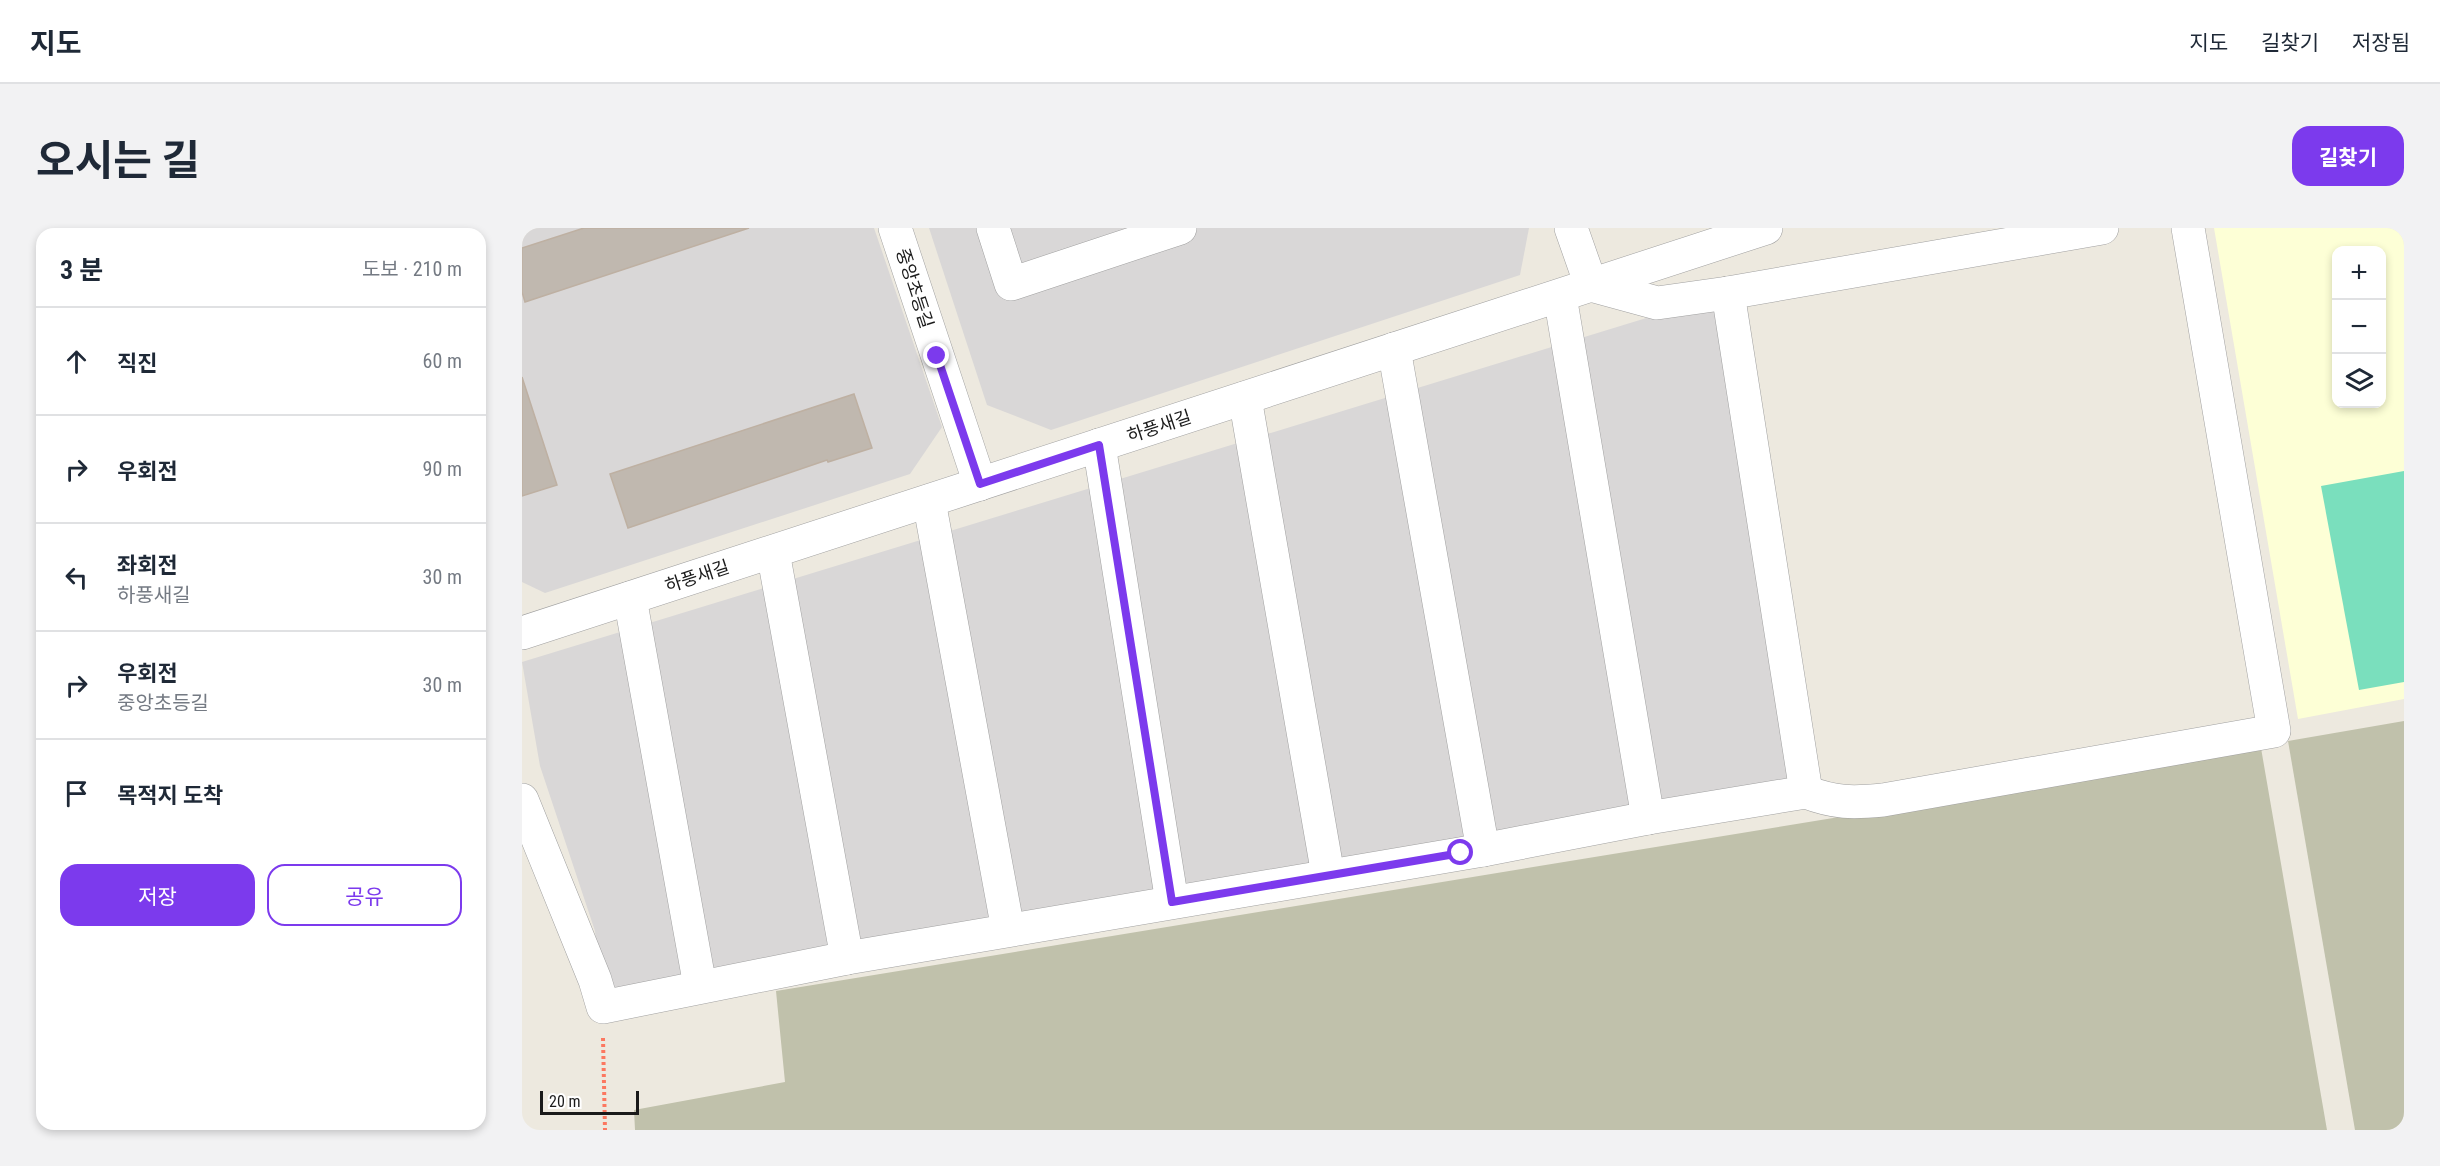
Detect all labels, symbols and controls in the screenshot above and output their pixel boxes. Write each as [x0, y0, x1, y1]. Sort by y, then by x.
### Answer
text: 지도 [30, 27, 82, 60]
text: 지도 [2189, 31, 2228, 55]
text: 길찾기 [2261, 31, 2319, 55]
text: 저장됨 [2352, 31, 2410, 55]
button: 길찾기 [2292, 126, 2404, 186]
text: 오시는 길 [36, 136, 200, 185]
street label: 중앙초등길 [892, 245, 938, 331]
map controls [2332, 246, 2386, 408]
button: + [2332, 246, 2386, 300]
text: 3 분 [60, 255, 103, 285]
text: 도보 · 210 m [362, 257, 462, 281]
button: − [2332, 300, 2386, 354]
route end [923, 342, 949, 368]
icon: ahead [60, 345, 93, 378]
text: 60 m [423, 349, 462, 373]
text: 직진 [117, 351, 157, 376]
button: layers [2332, 354, 2386, 408]
street label: 하풍새길 [1124, 406, 1194, 446]
icon: right [60, 453, 93, 486]
text: 90 m [423, 457, 462, 481]
text: 우회전 [117, 459, 178, 484]
text: 좌회전 [117, 553, 178, 578]
street label: 하풍새길 [662, 556, 732, 596]
icon: left [60, 561, 93, 594]
text: 30 m [423, 565, 462, 589]
text: 하풍새길 [117, 583, 191, 607]
text: 우회전 [117, 661, 178, 686]
icon: right [60, 669, 93, 702]
text: 30 m [423, 673, 462, 697]
text: 중앙초등길 [117, 691, 209, 715]
icon: arrive [60, 777, 93, 810]
text: 목적지 도착 [117, 783, 223, 808]
route start [1447, 839, 1473, 865]
button: 저장 [60, 864, 255, 926]
button: 공유 [267, 864, 462, 926]
scale bar [540, 1088, 639, 1116]
text: 20 m [549, 1092, 581, 1111]

